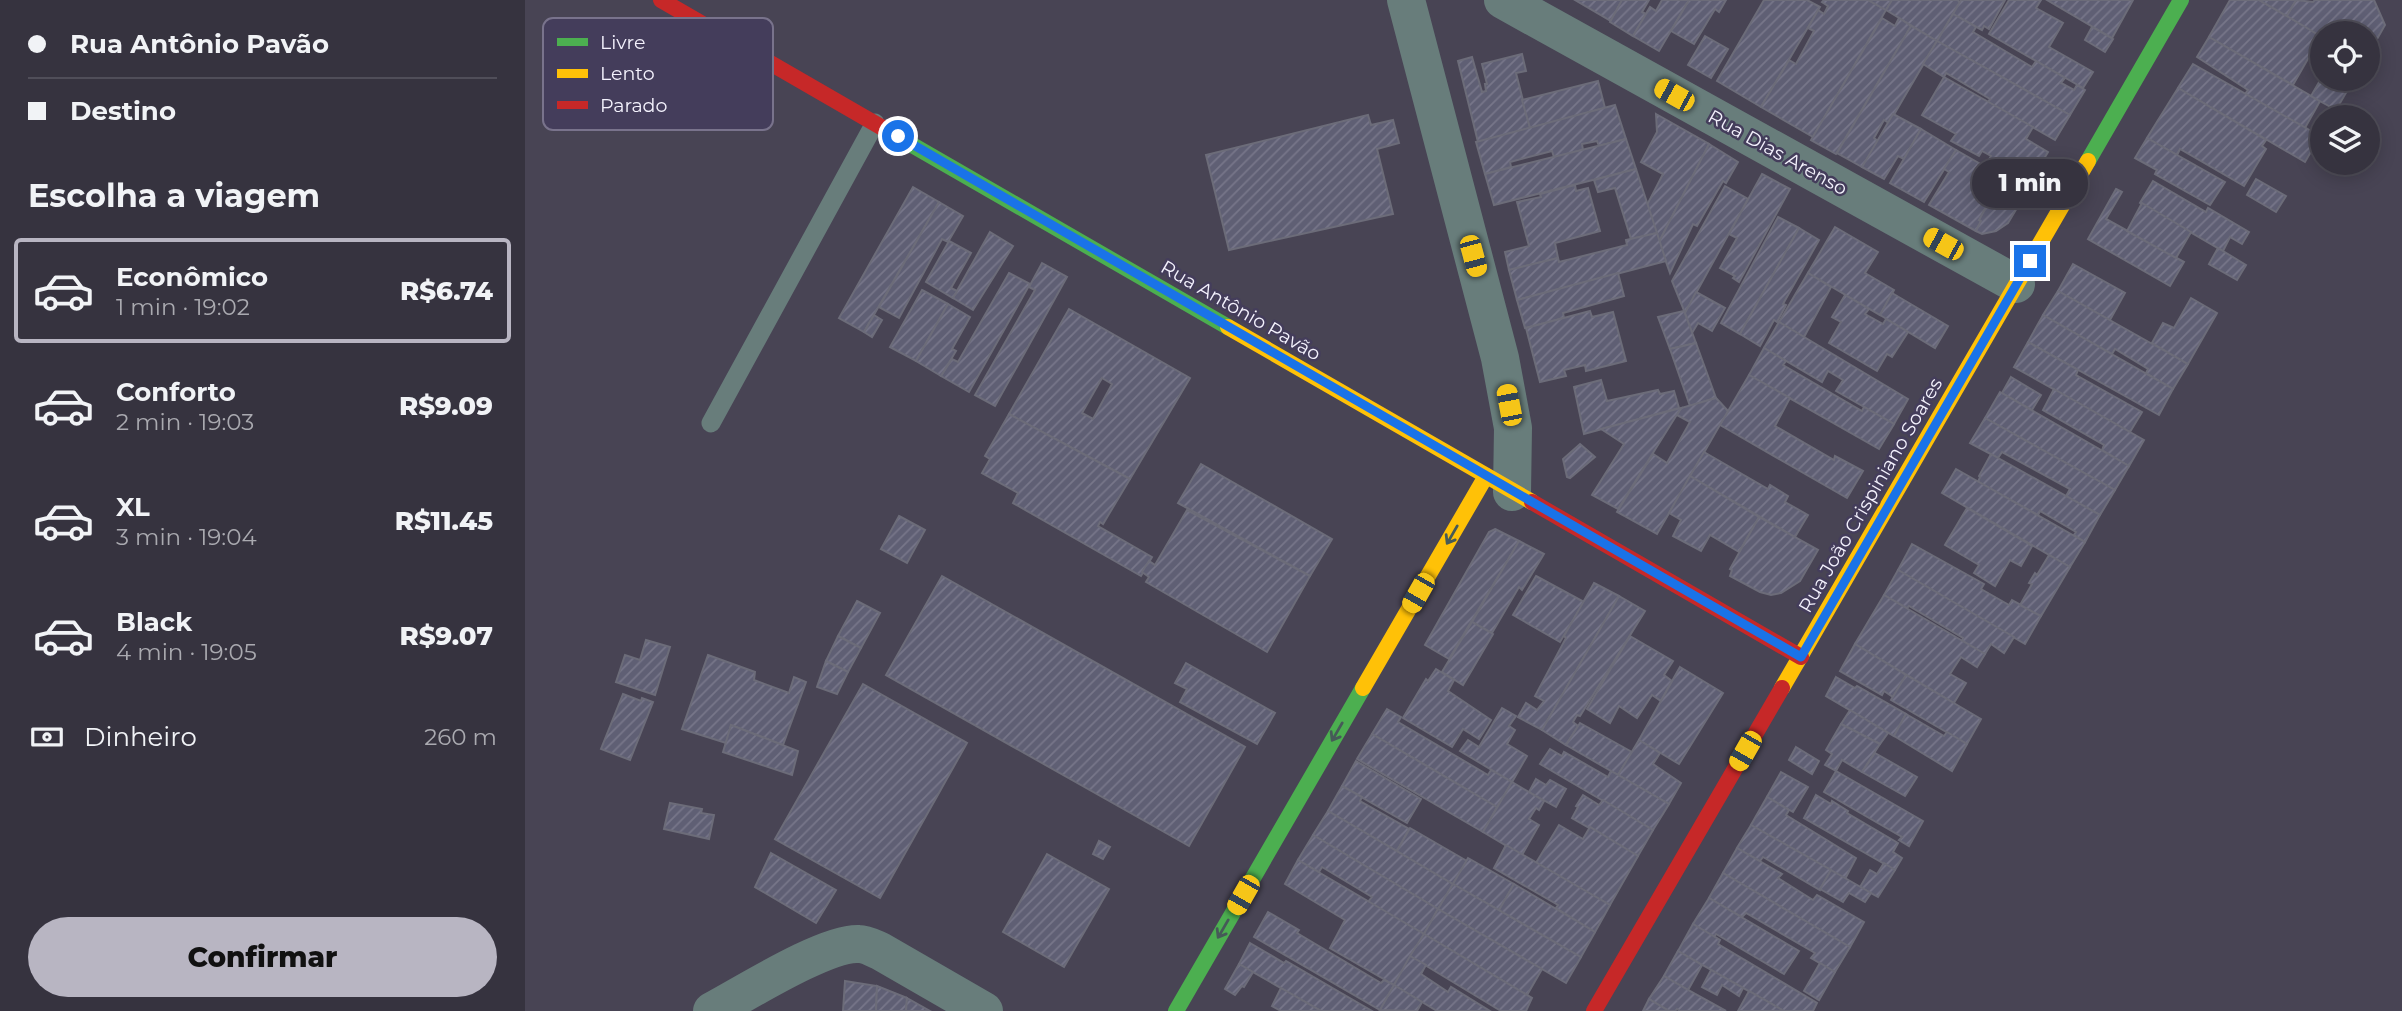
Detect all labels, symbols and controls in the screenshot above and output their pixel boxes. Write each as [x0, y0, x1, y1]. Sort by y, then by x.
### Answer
legend [543, 18, 773, 130]
map controls [2310, 21, 2380, 175]
button: locate [2310, 21, 2380, 91]
text: Rua Antônio Pavão [70, 28, 329, 60]
text: Livre [600, 31, 645, 54]
text: Lento [600, 62, 655, 85]
car [1651, 76, 1698, 114]
text: Parado [600, 94, 668, 117]
text: Destino [70, 95, 176, 127]
street label: Rua Dias Arenso [1704, 105, 1851, 200]
button: layers [2310, 105, 2380, 175]
route start [882, 120, 914, 152]
callout: 1 min [1972, 160, 2088, 208]
text: 1 min [1998, 169, 2062, 197]
text: Escolha a viagem [28, 176, 320, 215]
car [1920, 225, 1967, 263]
car [1458, 233, 1489, 279]
route end [2014, 245, 2046, 277]
street label: Rua Antônio Pavão [1157, 255, 1325, 366]
icon: car [32, 259, 95, 322]
text: Econômico [116, 261, 268, 293]
text: R$6.74 [400, 275, 493, 307]
text: 1 min · 19:02 [116, 293, 250, 321]
icon: car [32, 374, 95, 437]
street label: Rua João Crispiniano Soares [1794, 374, 1947, 617]
text: Conforto [116, 376, 236, 408]
car [1495, 382, 1524, 428]
text: R$9.09 [399, 390, 493, 422]
text: 2 min · 19:03 [116, 408, 254, 436]
icon: car [32, 489, 95, 552]
text: XL [116, 491, 150, 523]
text: R$11.45 [395, 505, 493, 537]
text: 3 min · 19:04 [116, 523, 257, 551]
one-way arrow [1444, 525, 1458, 545]
car [1399, 570, 1438, 616]
icon: car [32, 604, 95, 667]
text: Black [116, 606, 192, 638]
text: R$9.07 [400, 620, 493, 652]
text: 4 min · 19:05 [116, 638, 257, 666]
icon: cash [28, 718, 66, 756]
text: Dinheiro [84, 721, 197, 753]
one-way arrow [1330, 722, 1344, 742]
text: 260 m [424, 723, 497, 751]
car [1726, 728, 1765, 774]
car [1224, 872, 1263, 918]
button: Confirmar [28, 917, 497, 997]
one-way arrow [1216, 918, 1230, 938]

